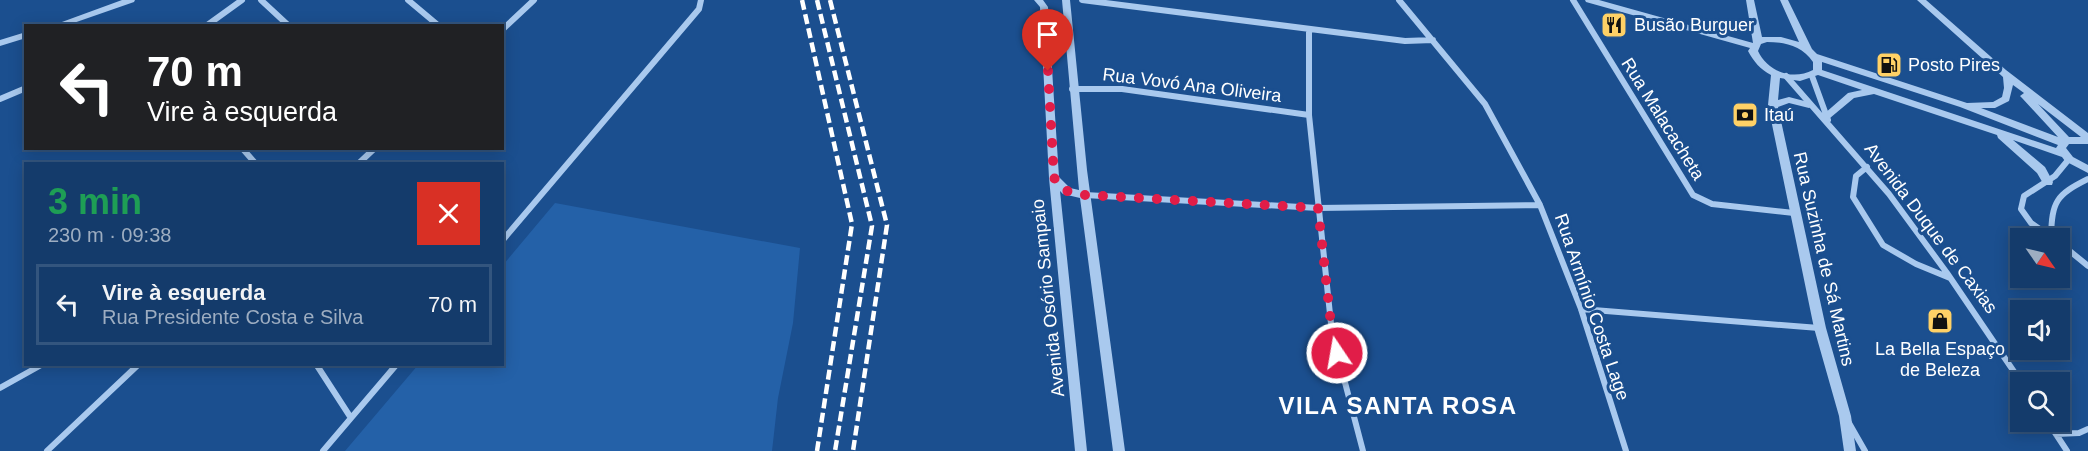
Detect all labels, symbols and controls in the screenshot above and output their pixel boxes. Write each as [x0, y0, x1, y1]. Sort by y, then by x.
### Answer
pin [1022, 9, 1073, 71]
restaurant icon: Busão Burguer [1599, 10, 1629, 40]
place label: Busão Burguer [1634, 15, 1754, 35]
icon: arrive [1031, 18, 1064, 51]
icon: left [48, 48, 126, 126]
text: 70 m [147, 48, 243, 95]
fuel station icon: Posto Pires [1874, 50, 1904, 80]
street label: Rua Malacacheta [1617, 54, 1709, 185]
place label: Posto Pires [1908, 55, 2000, 75]
street label: Rua Vovó Ana Oliveira [1101, 64, 1284, 106]
text: Vire à esquerda [147, 97, 337, 127]
bank icon: Itaú [1730, 100, 1760, 130]
place label: Itaú [1764, 105, 1794, 125]
street label: Avenida Duque de Caxias [1860, 139, 2002, 317]
street label: Rua Suzinha de Sá Martins [1790, 150, 1858, 368]
text: 3 min [48, 181, 142, 222]
button: close [417, 182, 480, 245]
street label: Avenida Osório Sampaio [1028, 198, 1068, 398]
street label: Rua Armínio Costa Lage [1551, 211, 1633, 403]
text: 230 m · 09:38 [48, 224, 171, 246]
north arrow [2010, 228, 2070, 288]
map controls [2010, 228, 2070, 432]
text: Vire à esquerda [102, 280, 265, 305]
icon: left [51, 288, 84, 321]
text: 70 m [428, 292, 477, 317]
button: sound [2010, 300, 2070, 360]
text: Rua Presidente Costa e Silva [102, 306, 363, 328]
shop icon: La Bella Espaço de Beleza [1925, 306, 1955, 336]
position arrow [1305, 321, 1369, 385]
place label: La Bella Espaço de Beleza [1875, 339, 2005, 380]
button: search [2010, 372, 2070, 432]
district label: VILA SANTA ROSA [1279, 392, 1517, 419]

